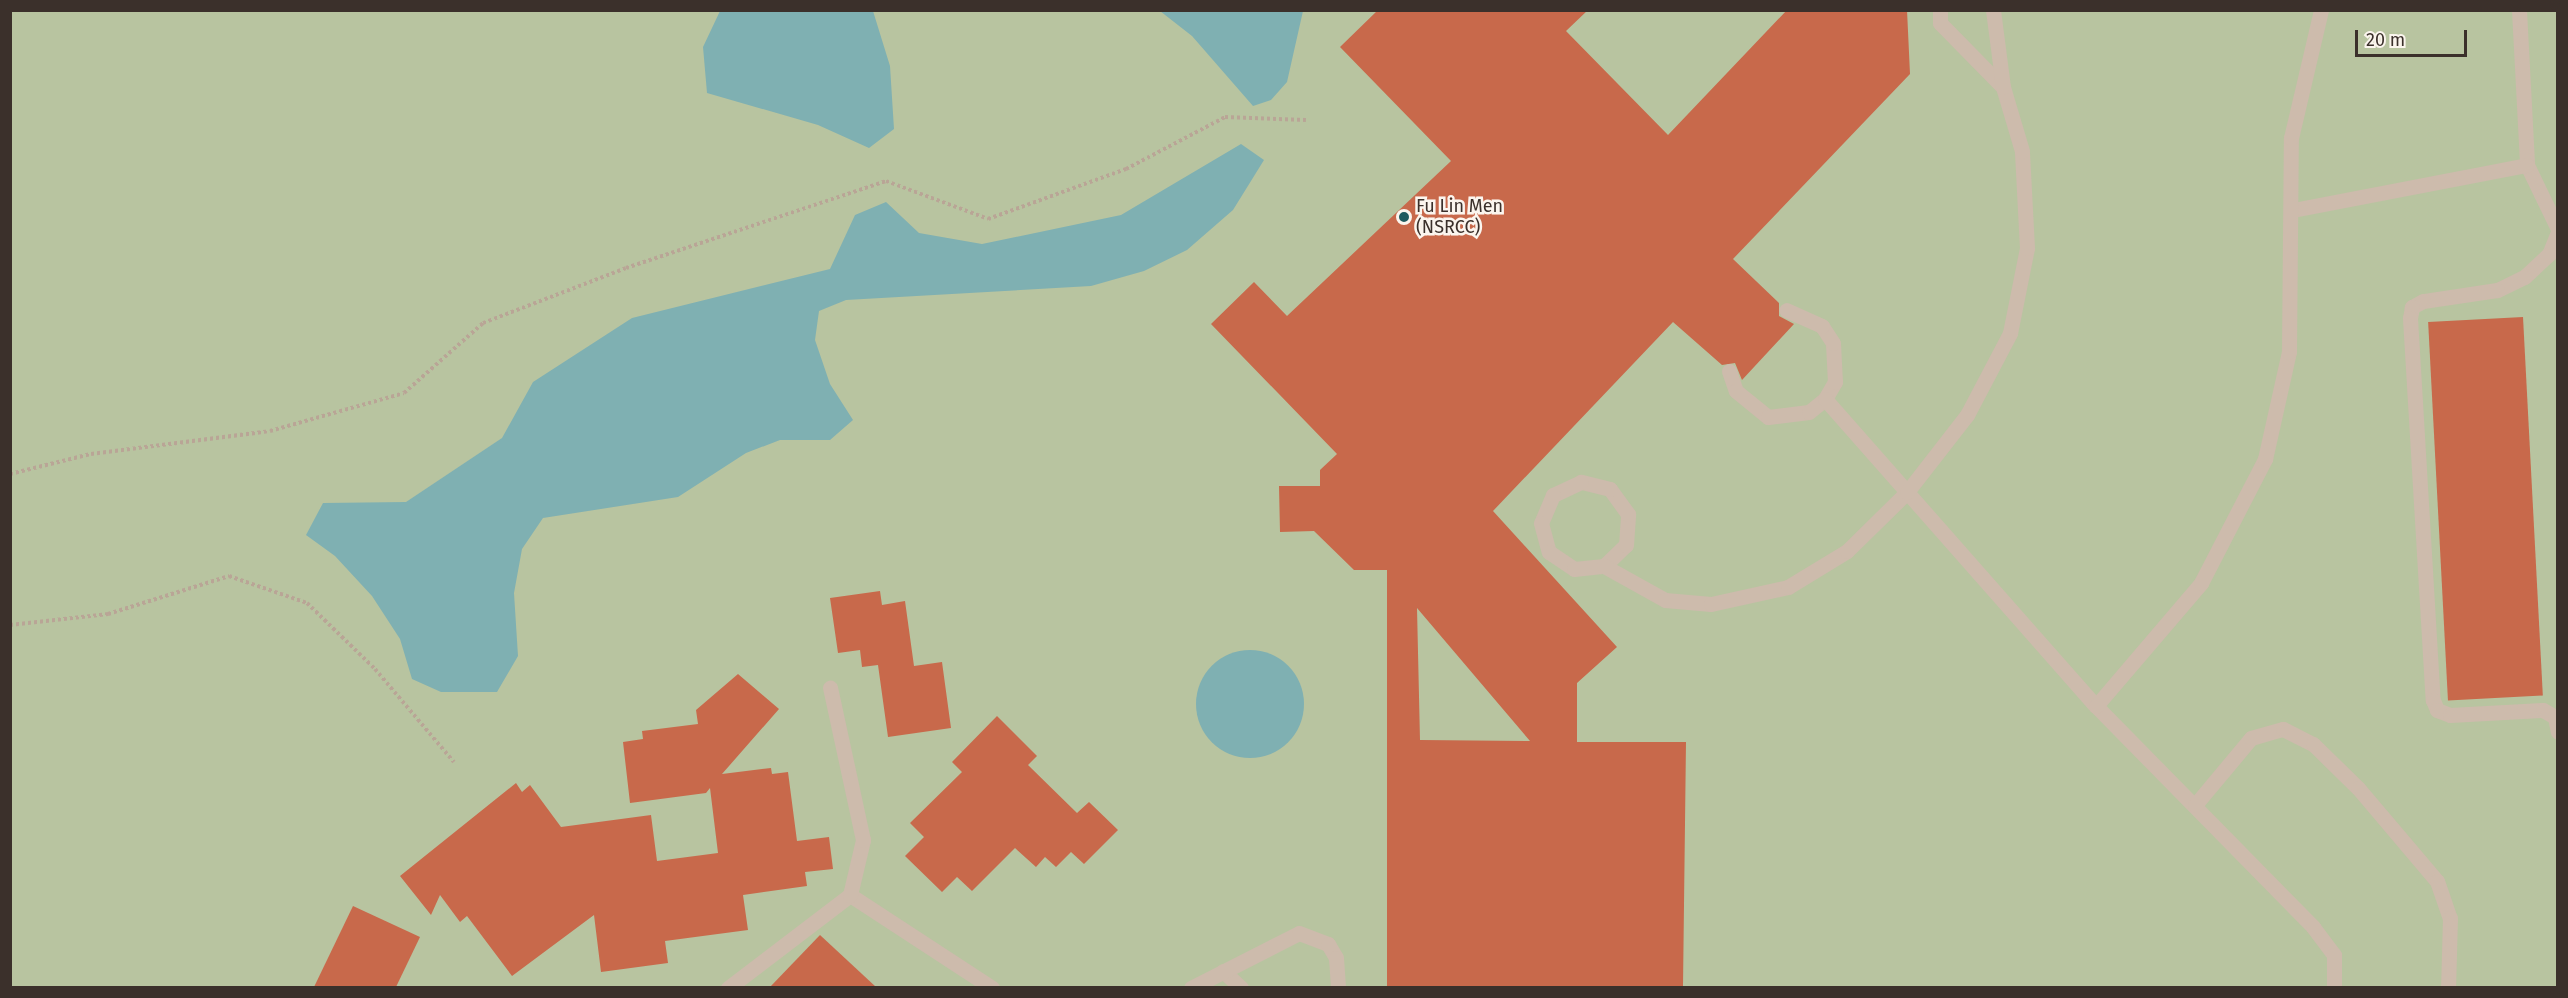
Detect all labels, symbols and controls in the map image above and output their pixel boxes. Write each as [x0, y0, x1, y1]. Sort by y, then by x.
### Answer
scale bar [2358, 18, 2470, 56]
text: 20 m [2366, 29, 2405, 51]
place label: Fu Lin Men (NSRCC) [1416, 196, 1503, 238]
marker: Fu Lin Men (NSRCC) [1397, 210, 1411, 224]

